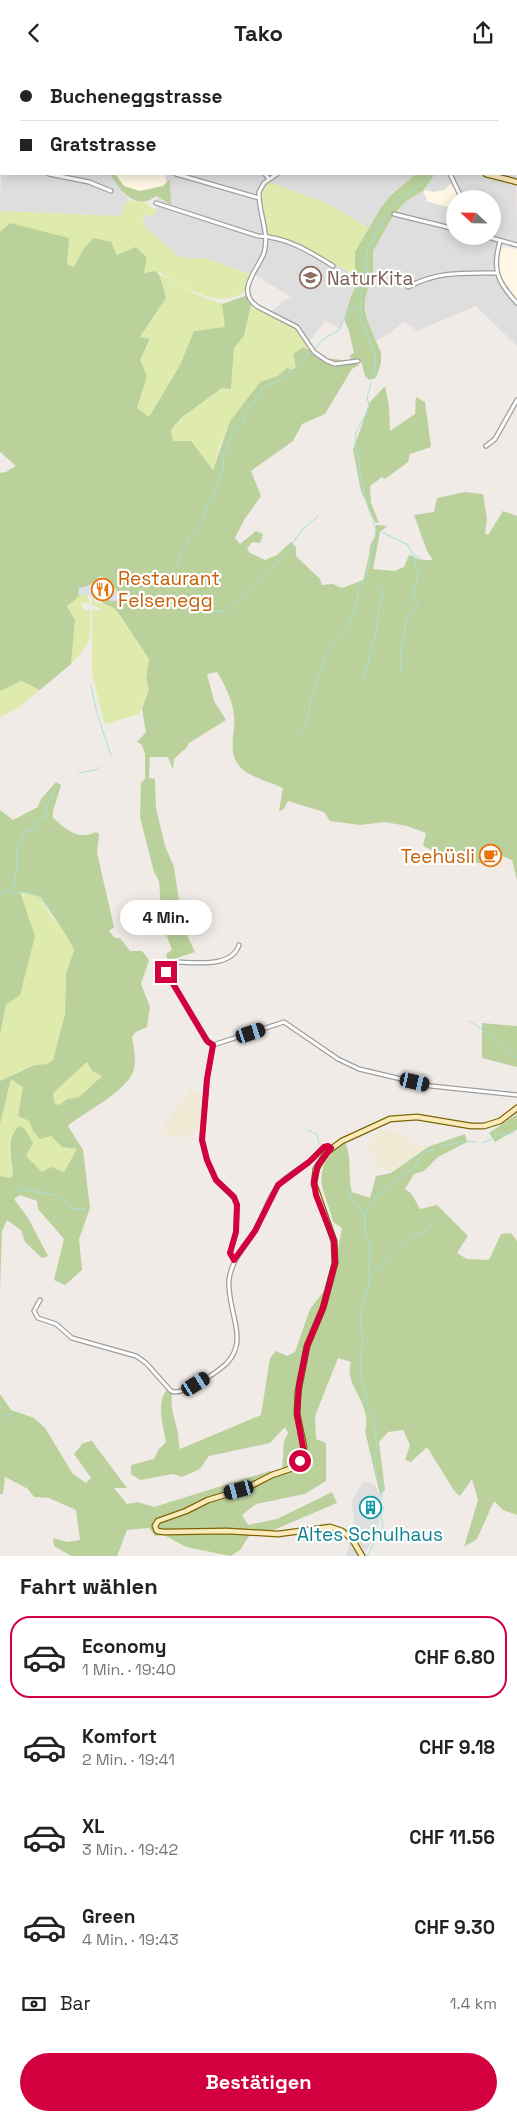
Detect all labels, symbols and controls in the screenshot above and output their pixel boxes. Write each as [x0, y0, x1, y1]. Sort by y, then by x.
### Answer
icon: back [20, 19, 48, 47]
text: Tako [234, 19, 283, 47]
icon: share [469, 19, 497, 47]
text: Bucheneggstrasse [50, 84, 223, 109]
text: Gratstrasse [50, 132, 156, 157]
north arrow [446, 190, 501, 245]
map controls [446, 190, 501, 245]
school or university icon: NaturKita [299, 266, 323, 290]
place label: NaturKita [327, 266, 413, 291]
place label: Restaurant Felsenegg [118, 566, 220, 613]
restaurant icon: Restaurant Felsenegg [90, 577, 114, 601]
place label: Teehüsli [401, 844, 475, 869]
cafe icon: Teehüsli [479, 844, 503, 868]
callout: 4 Min. [120, 899, 212, 935]
text: 4 Min. [142, 907, 190, 928]
route end [155, 961, 177, 983]
car [234, 1021, 267, 1045]
car [398, 1071, 431, 1093]
car [179, 1370, 212, 1398]
route start [289, 1450, 311, 1472]
car [222, 1479, 255, 1501]
building icon: Altes Schulhaus [358, 1496, 382, 1520]
place label: Altes Schulhaus [297, 1522, 443, 1547]
text: Fahrt wählen [20, 1572, 158, 1600]
text: Economy [82, 1634, 166, 1659]
icon: car [22, 1635, 67, 1680]
text: CHF 6.80 [414, 1645, 495, 1670]
text: 1 Min. · 19:40 [82, 1659, 176, 1680]
text: Komfort [82, 1724, 157, 1749]
icon: car [22, 1725, 67, 1770]
text: CHF 9.18 [419, 1735, 495, 1760]
text: 2 Min. · 19:41 [82, 1749, 175, 1770]
text: XL [82, 1814, 105, 1839]
icon: car [22, 1815, 67, 1860]
text: CHF 11.56 [409, 1825, 495, 1850]
text: 3 Min. · 19:42 [82, 1839, 178, 1860]
text: Green [82, 1904, 135, 1929]
icon: car [22, 1905, 67, 1950]
text: CHF 9.30 [414, 1915, 495, 1940]
text: 4 Min. · 19:43 [82, 1929, 179, 1950]
icon: cash [20, 1990, 48, 2018]
text: Bar [60, 1991, 91, 2016]
text: 1.4 km [450, 1993, 497, 2014]
button: Bestätigen [20, 2053, 497, 2111]

